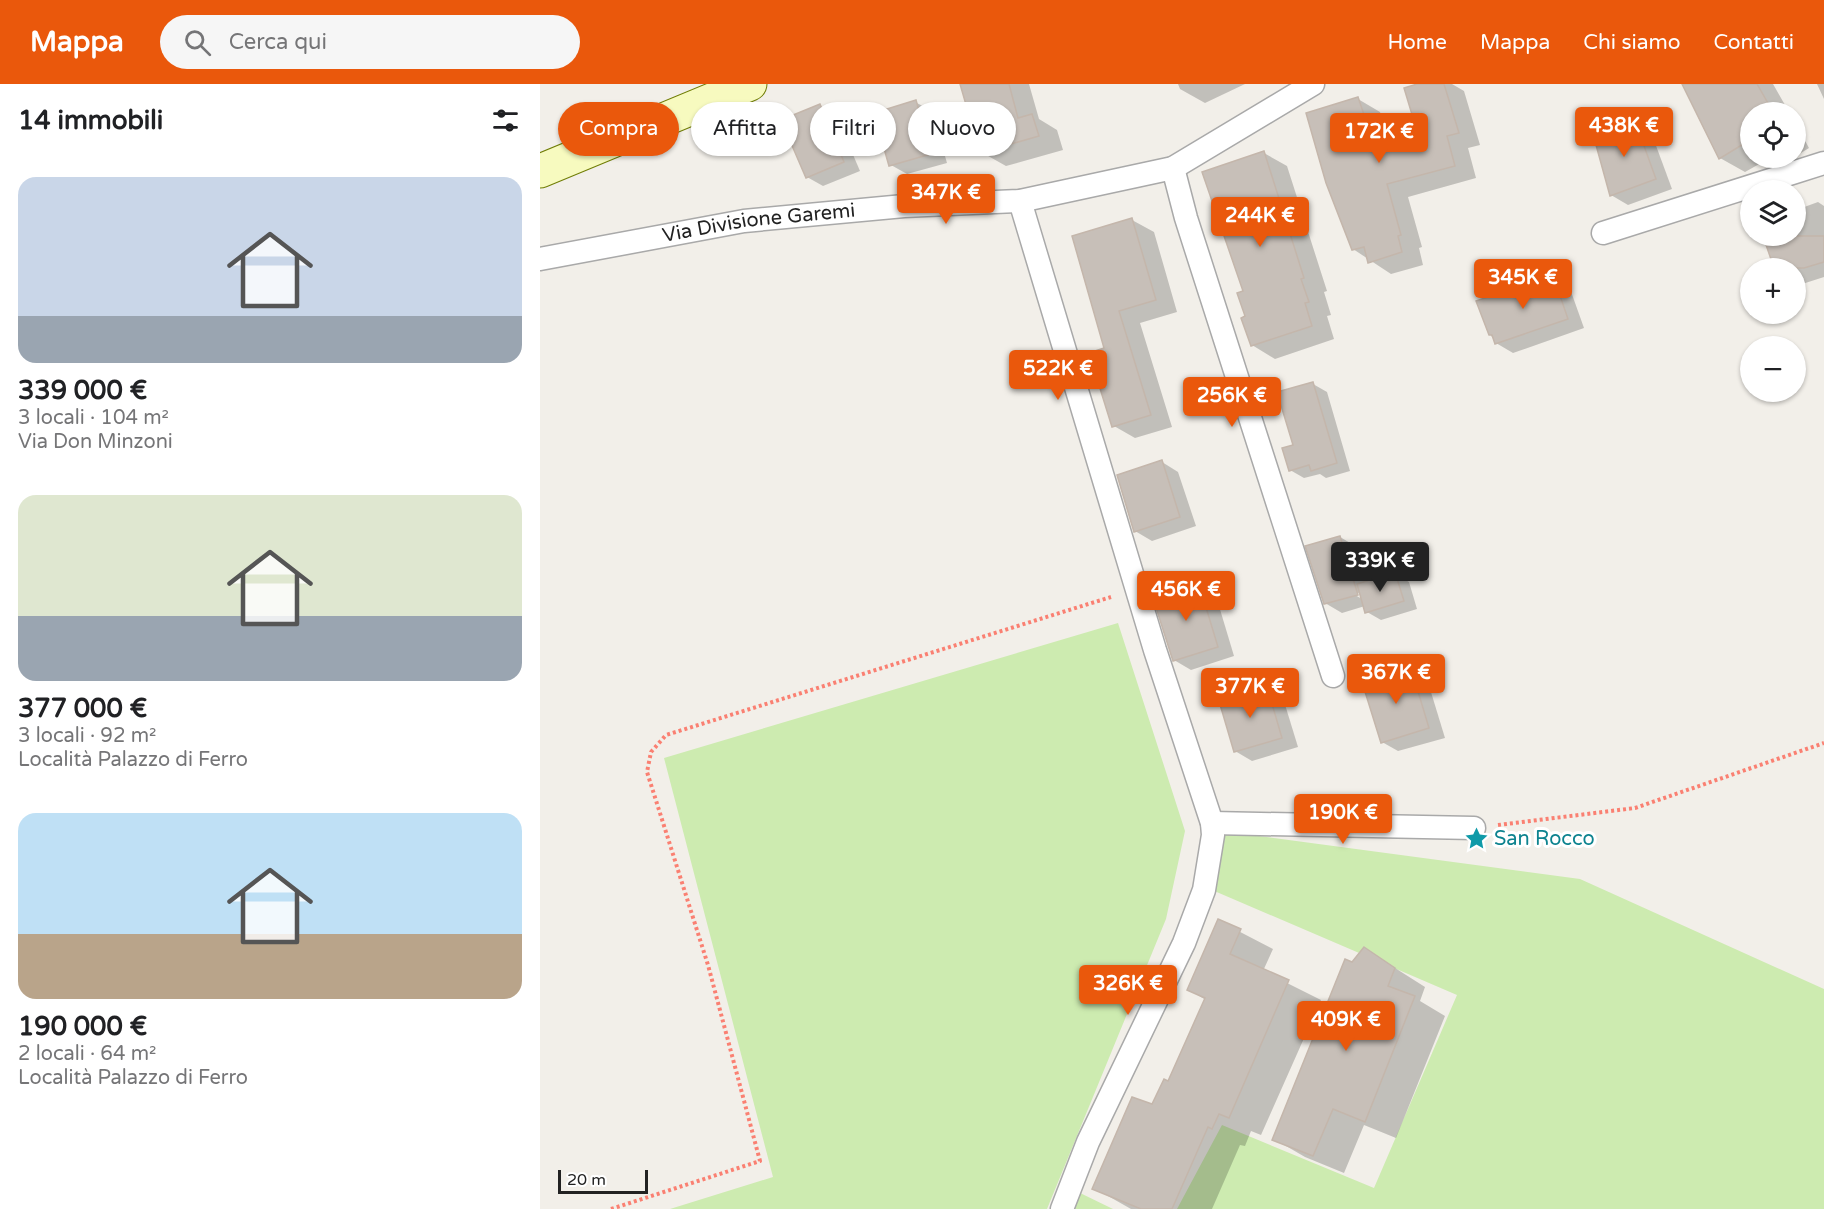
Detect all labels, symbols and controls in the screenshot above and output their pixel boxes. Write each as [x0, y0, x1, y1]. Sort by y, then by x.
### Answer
search box [160, 15, 580, 69]
text: Mappa [30, 25, 124, 59]
icon: search [181, 26, 214, 59]
text: Cerca qui [229, 29, 327, 55]
text: Home [1387, 30, 1447, 55]
text: Mappa [1480, 30, 1550, 55]
text: Chi siamo [1583, 30, 1681, 55]
text: Contatti [1714, 30, 1794, 55]
chip: Compra [558, 102, 679, 156]
chip: Affitta [691, 102, 798, 156]
chip: Filtri [810, 102, 896, 156]
chip: Nuovo [908, 102, 1016, 156]
map controls [1740, 102, 1806, 402]
button: locate [1740, 102, 1806, 168]
icon: filters [489, 104, 522, 137]
text: 14 immobili [18, 105, 163, 136]
pin: 438K € [1575, 107, 1673, 158]
pin: 172K € [1330, 113, 1428, 164]
text: 438K € [1589, 114, 1659, 138]
text: 172K € [1344, 120, 1414, 144]
pin: 347K € [897, 174, 995, 225]
button: layers [1740, 180, 1806, 246]
text: 347K € [911, 181, 981, 205]
pin: 244K € [1211, 197, 1309, 248]
street label: Via Divisione Garemi [660, 199, 856, 248]
text: 244K € [1225, 204, 1295, 228]
icon: home [216, 216, 324, 324]
button: + [1740, 258, 1806, 324]
pin: 345K € [1474, 259, 1572, 310]
text: 345K € [1488, 266, 1558, 290]
button: − [1740, 336, 1806, 402]
pin: 522K € [1009, 350, 1107, 401]
text: 522K € [1023, 357, 1093, 381]
text: 339 000 € [18, 375, 147, 406]
pin: 256K € [1183, 377, 1281, 428]
text: 256K € [1197, 384, 1267, 408]
text: 3 locali · 104 m² [18, 406, 169, 430]
text: Via Don Minzoni [18, 430, 173, 454]
icon: home [216, 534, 324, 642]
pin: 339K € [1331, 542, 1429, 593]
text: 339K € [1345, 549, 1415, 573]
pin: 456K € [1137, 571, 1235, 622]
text: 456K € [1151, 578, 1221, 602]
pin: 367K € [1347, 654, 1445, 705]
text: 367K € [1361, 661, 1431, 685]
pin: 377K € [1201, 668, 1299, 719]
text: 377K € [1215, 675, 1285, 699]
text: 377 000 € [18, 693, 147, 724]
text: 3 locali · 92 m² [18, 724, 156, 748]
text: Località Palazzo di Ferro [18, 748, 248, 772]
pin: 190K € [1294, 794, 1392, 845]
text: 190K € [1308, 801, 1378, 825]
place icon: San Rocco [1463, 826, 1489, 852]
place label: San Rocco [1494, 827, 1595, 851]
icon: home [216, 852, 324, 960]
pin: 326K € [1079, 965, 1177, 1016]
text: 326K € [1093, 972, 1163, 996]
pin: 409K € [1297, 1001, 1395, 1052]
text: 409K € [1311, 1008, 1381, 1032]
text: 190 000 € [18, 1011, 147, 1042]
text: 2 locali · 64 m² [18, 1042, 156, 1066]
text: Località Palazzo di Ferro [18, 1066, 248, 1090]
scale bar [558, 1167, 648, 1194]
text: 20 m [567, 1170, 606, 1190]

